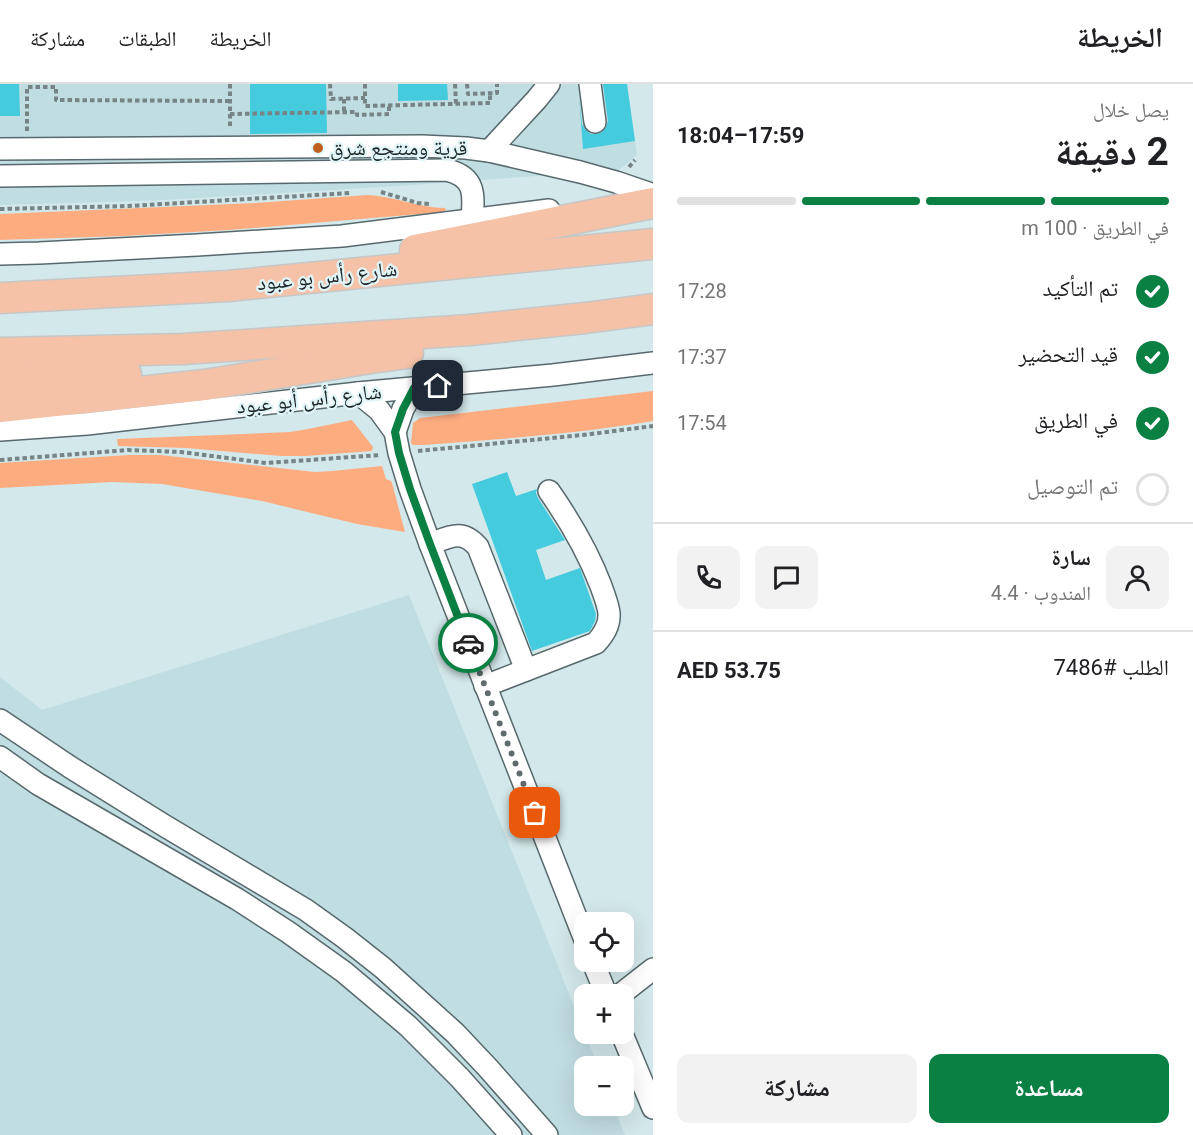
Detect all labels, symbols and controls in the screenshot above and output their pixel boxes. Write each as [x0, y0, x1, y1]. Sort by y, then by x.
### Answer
text: الخريطة [1077, 21, 1163, 54]
text: مشاركة [30, 27, 85, 51]
text: الطبقات [118, 27, 177, 51]
text: الخريطة [210, 27, 271, 51]
text: يصل خلال [1093, 98, 1169, 122]
text: 17:59–18:04 [677, 123, 804, 148]
text: 2 دقيقة [1055, 129, 1169, 175]
place label: قرية ومنتجع شرق [330, 136, 467, 161]
marker: قرية ومنتجع شرق [311, 141, 325, 155]
text: في الطريق · 100 m [1021, 216, 1169, 240]
street label: شارع رأس بو عبود [256, 256, 398, 296]
icon: check [1136, 275, 1169, 308]
text: تم التأكيد [1043, 276, 1118, 301]
text: 17:28 [677, 279, 727, 303]
icon: check [1136, 341, 1169, 374]
text: قيد التحضير [1019, 342, 1118, 367]
text: 17:37 [677, 345, 727, 369]
pin [412, 360, 463, 411]
icon: home [421, 369, 454, 402]
street label: شارع رأس أبو عبود [235, 379, 383, 420]
icon: check [1136, 407, 1169, 440]
text: في الطريق [1034, 408, 1118, 433]
text: 17:54 [677, 411, 727, 435]
text: تم التوصيل [1027, 474, 1118, 499]
text: سارة [1052, 545, 1091, 570]
button: phone [677, 546, 740, 609]
button: chat [755, 546, 818, 609]
button: person [1106, 546, 1169, 609]
text: المندوب · 4.4 [991, 581, 1091, 605]
courier [438, 613, 498, 673]
icon: car [452, 627, 485, 660]
text: الطلب #7486 [1053, 655, 1169, 680]
text: AED 53.75 [677, 658, 781, 683]
pin [509, 787, 560, 838]
icon: bag [518, 796, 551, 829]
map controls [574, 912, 634, 1116]
button: locate [574, 912, 634, 972]
button: + [574, 984, 634, 1044]
button: مشاركة [677, 1054, 917, 1123]
button: مساعدة [929, 1054, 1169, 1123]
button: − [574, 1056, 634, 1116]

